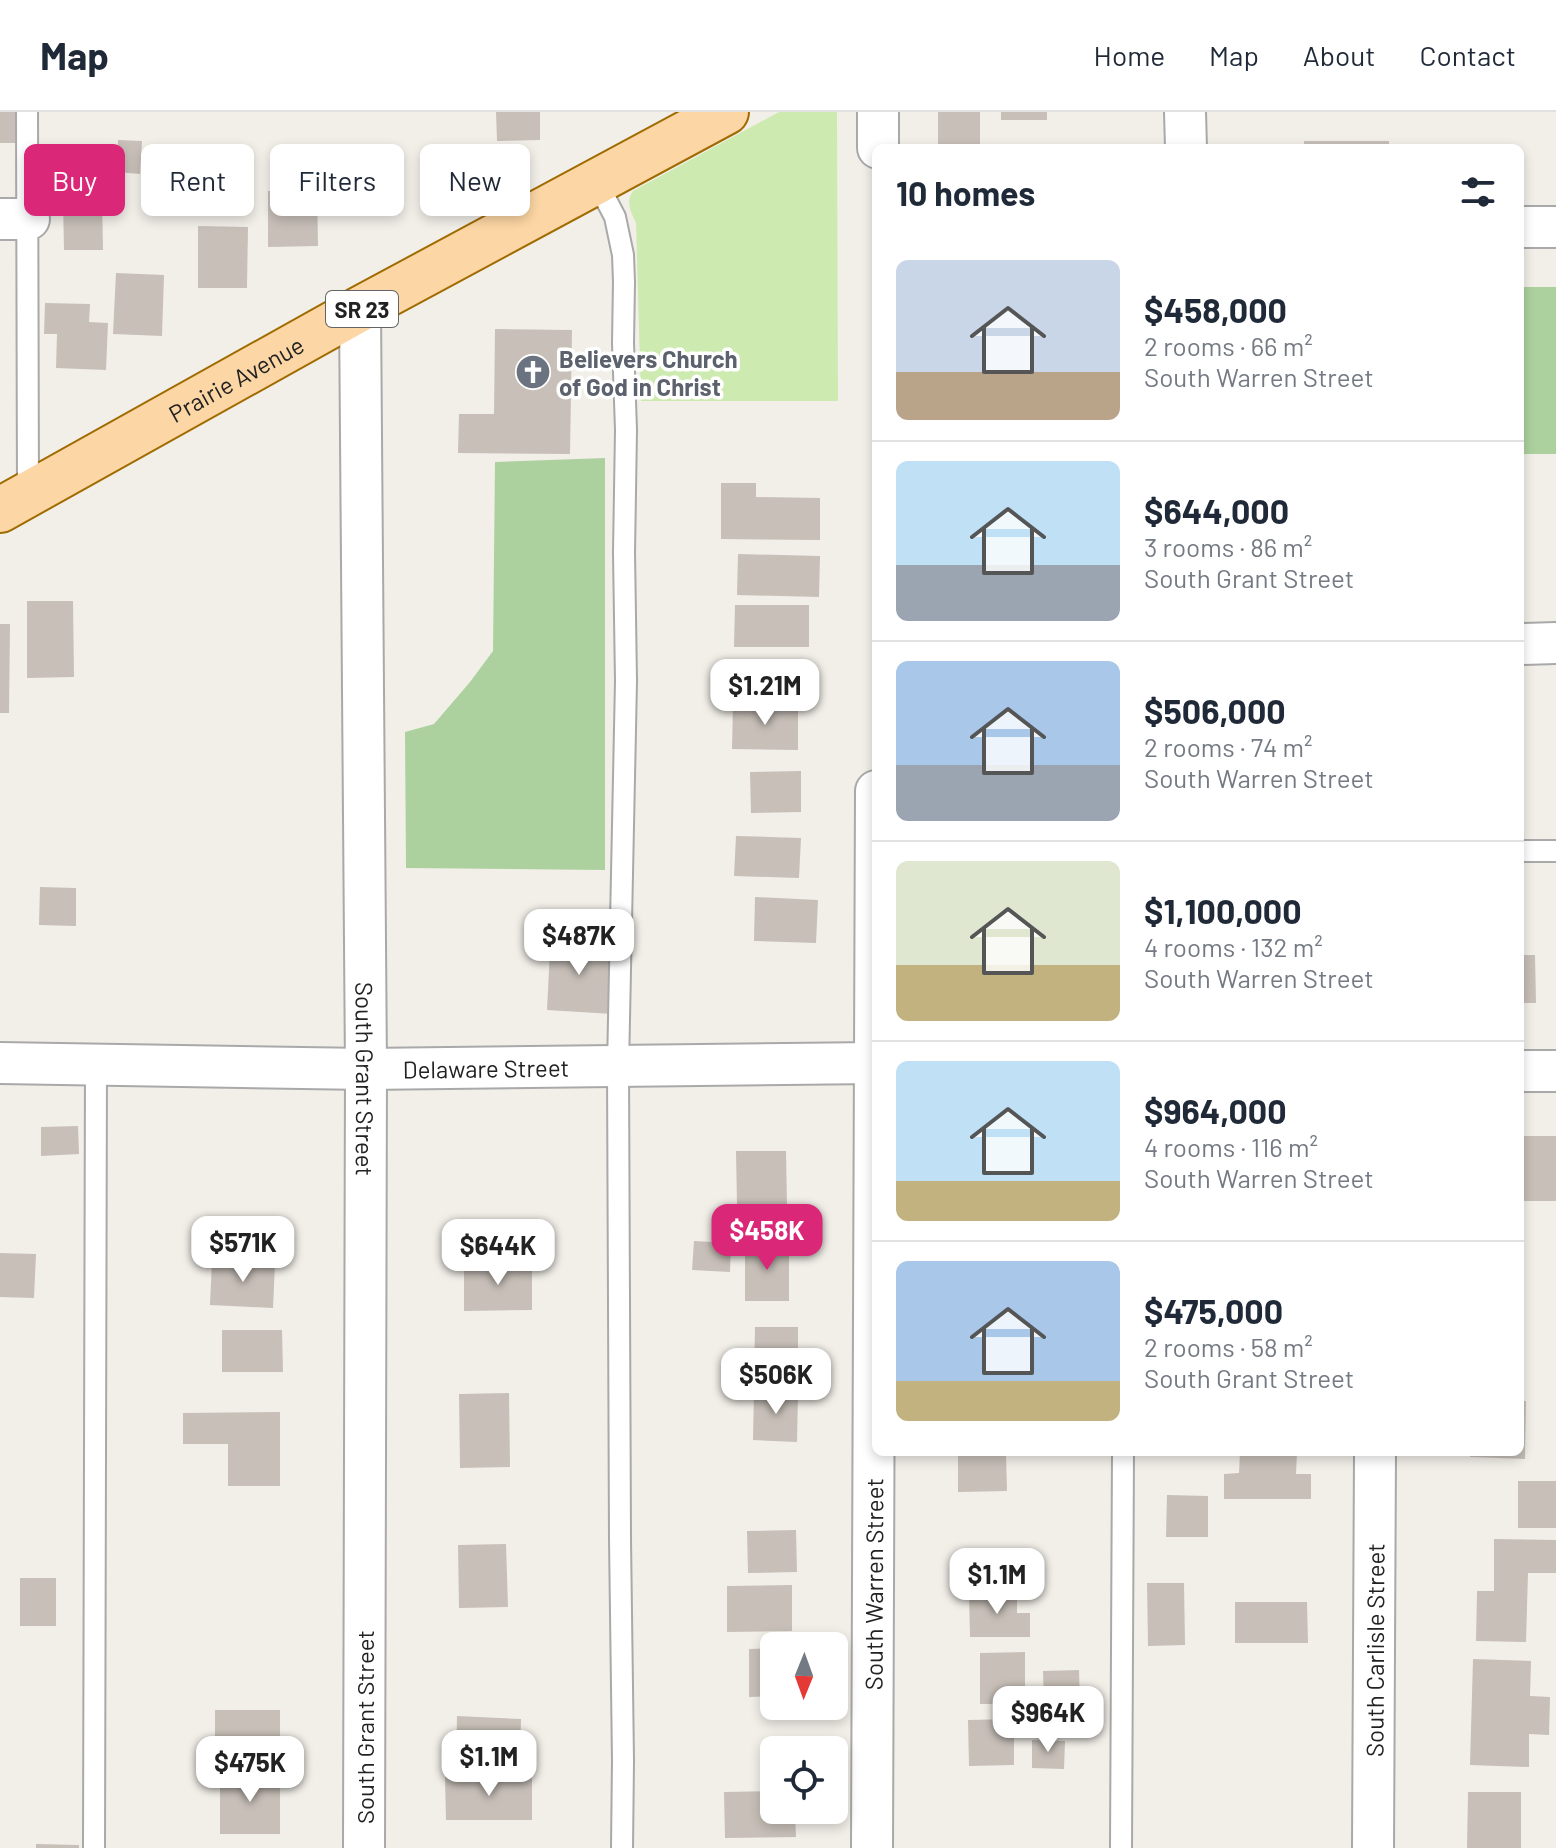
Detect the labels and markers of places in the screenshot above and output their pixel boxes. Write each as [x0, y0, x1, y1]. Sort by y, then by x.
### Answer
place label: Believers Church of God in Christ [559, 344, 738, 401]
church icon: Believers Church of God in Christ [514, 353, 552, 391]
pin: $1.21M [700, 659, 830, 727]
pin: $487K [523, 909, 635, 977]
pin: $458K [711, 1204, 823, 1272]
pin: $571K [187, 1216, 299, 1284]
pin: $644K [442, 1219, 554, 1287]
pin: $506K [720, 1348, 832, 1416]
pin: $1.1M [941, 1548, 1053, 1616]
pin: $964K [992, 1686, 1104, 1754]
pin: $1.1M [433, 1730, 545, 1798]
pin: $475K [194, 1736, 306, 1804]

